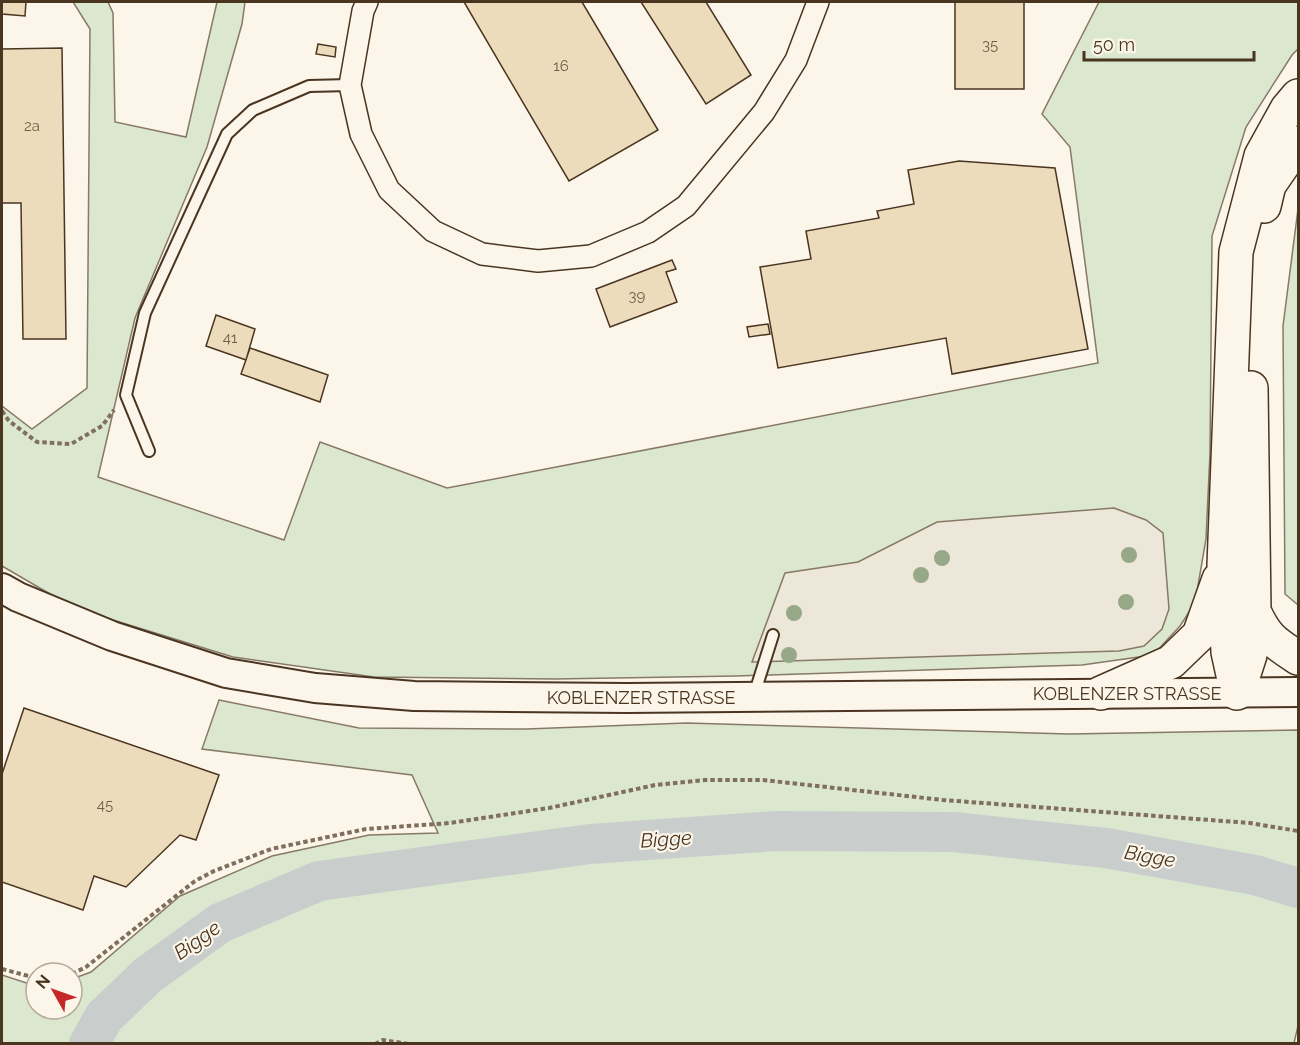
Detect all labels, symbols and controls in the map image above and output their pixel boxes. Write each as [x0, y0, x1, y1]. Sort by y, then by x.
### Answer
scale bar [1084, 24, 1254, 62]
text: 50 m [1093, 34, 1135, 55]
house number: 35 [982, 36, 998, 54]
house number: 16 [553, 57, 569, 75]
house number: 2a [24, 117, 40, 135]
house number: 39 [629, 287, 646, 305]
house number: 41 [223, 329, 238, 347]
street label: KOBLENZER STRASSE [1033, 683, 1221, 704]
street label: KOBLENZER STRASSE [547, 687, 735, 708]
house number: 45 [97, 796, 113, 814]
water label: Bigge [639, 825, 693, 853]
water label: Bigge [1123, 840, 1178, 872]
water label: Bigge [169, 915, 225, 965]
north arrow [24, 961, 84, 1021]
text: N [32, 971, 54, 992]

